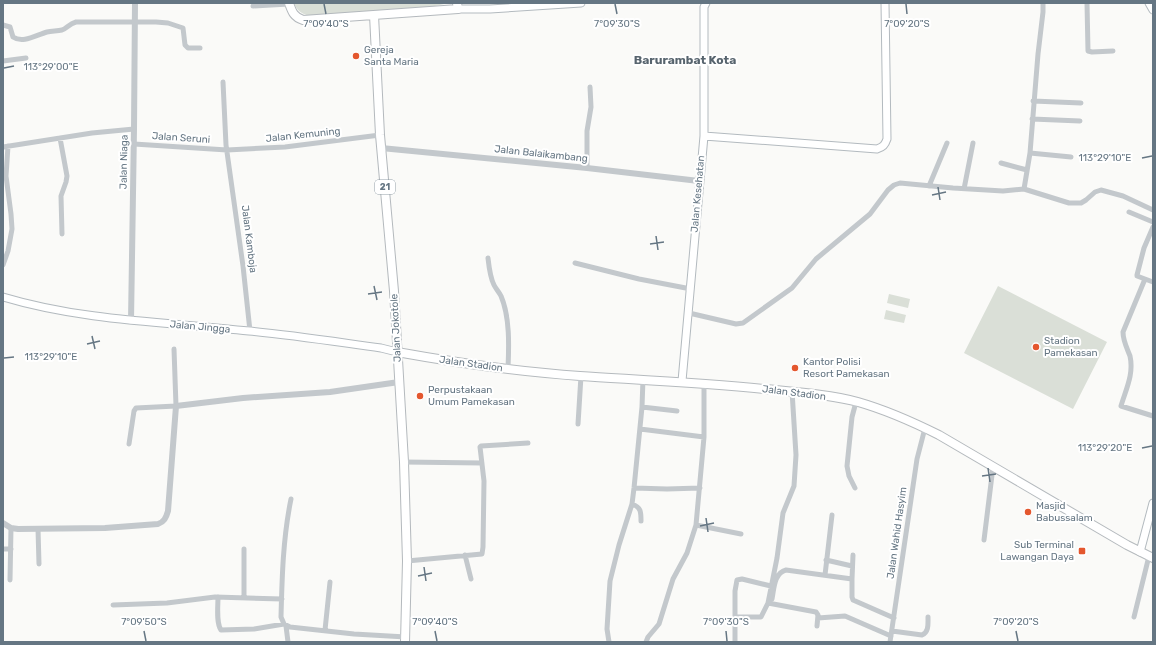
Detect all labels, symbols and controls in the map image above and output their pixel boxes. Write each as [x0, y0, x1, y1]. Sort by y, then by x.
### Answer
text: 7°09'40"S [303, 18, 349, 30]
text: 7°09'30"S [594, 18, 640, 30]
text: 7°09'20"S [884, 18, 930, 30]
place label: Gereja Santa Maria [364, 44, 419, 68]
marker: Gereja Santa Maria [351, 51, 361, 61]
district label: Barurambat Kota [634, 53, 736, 67]
text: 113°29'00"E [24, 61, 78, 73]
street label: Jalan Kemuning [265, 125, 341, 145]
street label: Jalan Seruni [151, 130, 211, 146]
street label: Jalan Niaga [118, 135, 130, 189]
street label: Jalan Balaikambang [494, 143, 588, 165]
text: 113°29'10"E [1079, 152, 1131, 164]
street label: Jalan Kesehatan [689, 155, 707, 233]
road number: 21 [375, 180, 395, 194]
street label: Jalan Kamboja [239, 204, 259, 274]
street label: Jalan Jokotole [388, 293, 404, 363]
street label: Jalan Jingga [169, 318, 231, 336]
place label: Stadion Pamekasan [1044, 335, 1098, 359]
marker: Stadion Pamekasan [1031, 342, 1041, 352]
text: 113°29'10"E [25, 351, 77, 363]
street label: Jalan Stadion [438, 354, 504, 374]
place label: Kantor Polisi Resort Pamekasan [803, 356, 890, 380]
marker: Kantor Polisi Resort Pamekasan [790, 363, 800, 373]
street label: Jalan Stadion [761, 383, 827, 403]
place label: Perpustakaan Umum Pamekasan [428, 384, 515, 408]
marker: Perpustakaan Umum Pamekasan [415, 391, 425, 401]
text: 113°29'20"E [1078, 442, 1132, 454]
street label: Jalan Wahid Hasyim [885, 486, 909, 580]
place label: Masjid Babussalam [1036, 500, 1093, 524]
marker: Masjid Babussalam [1023, 507, 1033, 517]
place label: Sub Terminal Lawangan Daya [1000, 539, 1074, 563]
marker: Sub Terminal Lawangan Daya [1077, 546, 1087, 556]
text: 7°09'50"S [121, 616, 167, 628]
text: 7°09'40"S [412, 616, 458, 628]
text: 7°09'30"S [703, 616, 749, 628]
text: 7°09'20"S [993, 616, 1039, 628]

